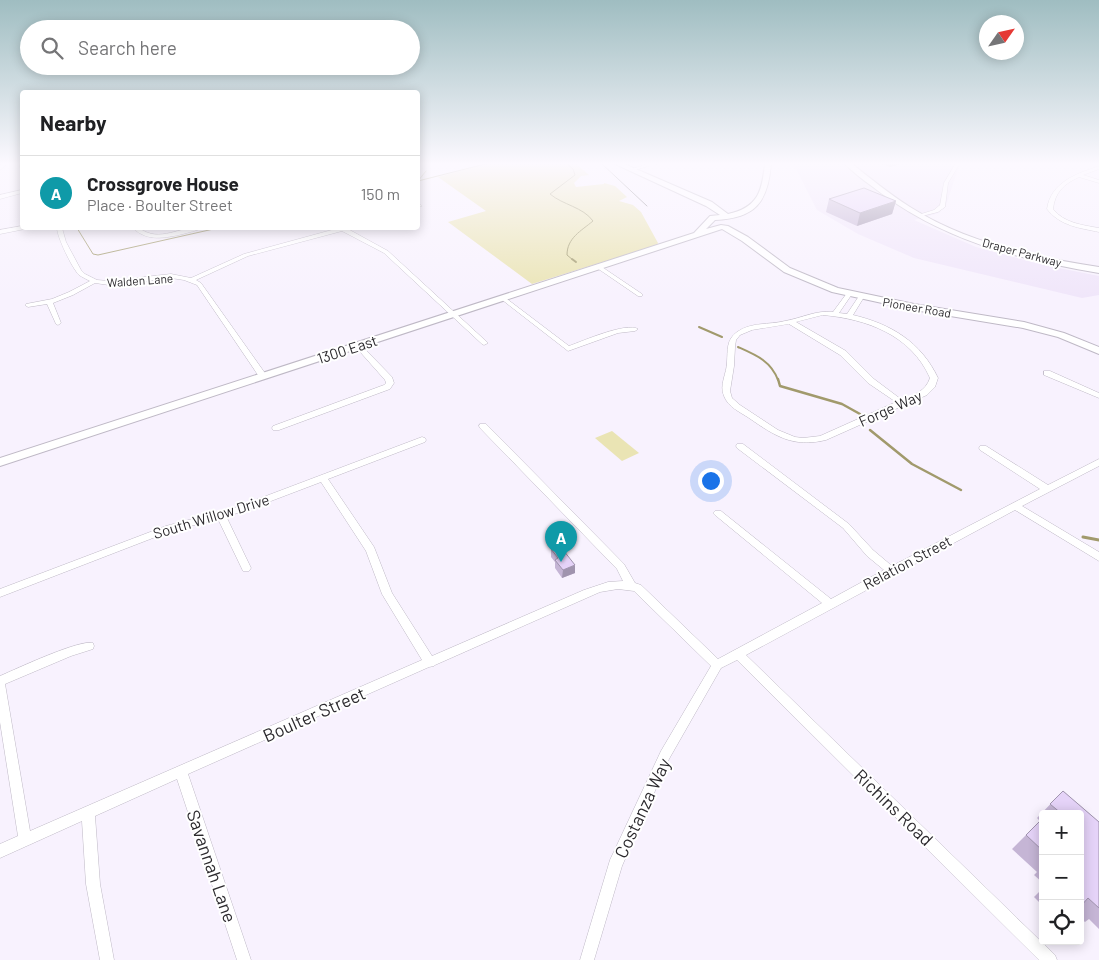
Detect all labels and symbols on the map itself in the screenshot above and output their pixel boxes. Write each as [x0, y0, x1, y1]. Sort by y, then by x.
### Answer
north arrow [979, 15, 1024, 60]
street label: Draper Parkway [981, 235, 1064, 269]
street label: Walden Lane [106, 271, 174, 289]
street label: Pioneer Road [882, 294, 952, 320]
street label: 1300 East [315, 331, 379, 367]
street label: Forge Way [856, 386, 924, 430]
your location [698, 468, 724, 494]
street label: South Willow Drive [151, 490, 271, 542]
pin: A [545, 521, 577, 562]
street label: Relation Street [860, 531, 954, 593]
street label: Boulter Street [259, 682, 369, 746]
street label: Costanza Way [609, 754, 675, 862]
street label: Richins Road [850, 764, 938, 850]
street label: Savannah Lane [182, 807, 242, 925]

